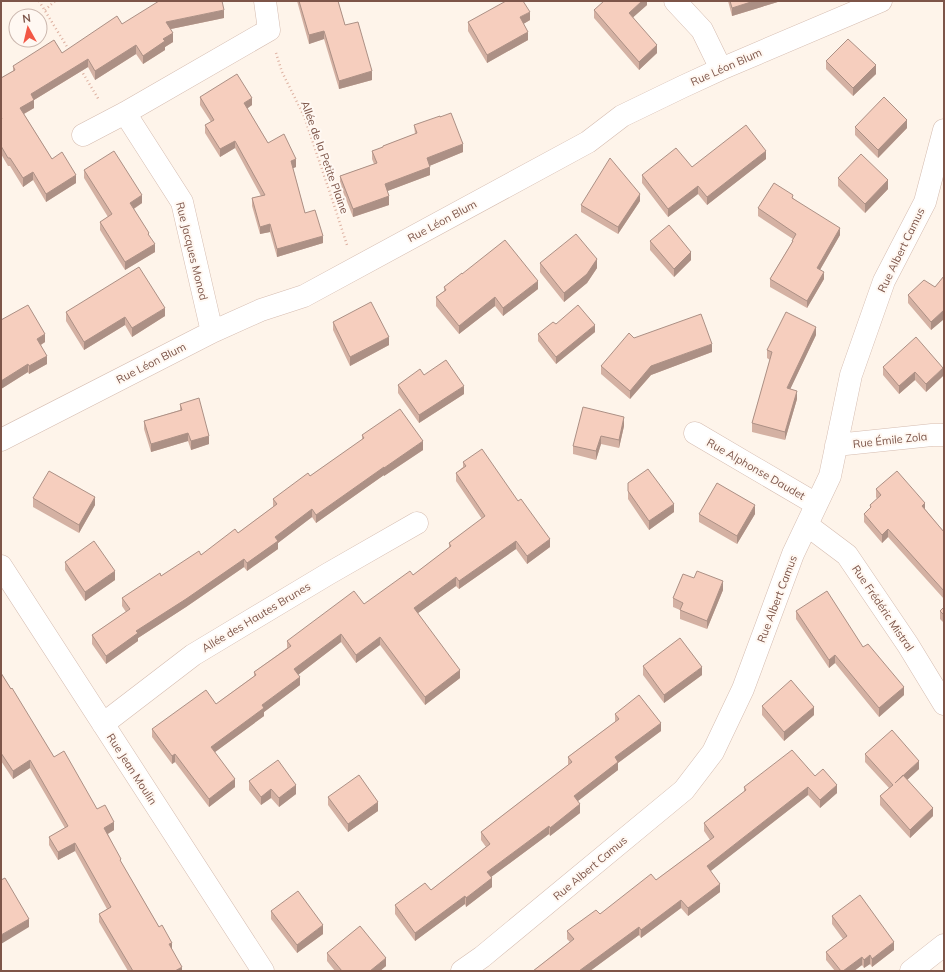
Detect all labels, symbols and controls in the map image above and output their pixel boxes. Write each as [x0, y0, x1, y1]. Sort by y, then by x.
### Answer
north arrow [8, 8, 48, 48]
text: N [22, 11, 32, 26]
street label: Rue Léon Blum [688, 45, 764, 89]
street label: Allée de la Petite Plaine [298, 99, 352, 215]
street label: Rue Léon Blum [405, 197, 479, 245]
street label: Rue Jacques Monod [173, 200, 211, 302]
street label: Rue Albert Camus [874, 205, 928, 295]
street label: Rue Léon Blum [114, 339, 188, 387]
street label: Rue Émile Zola [852, 429, 928, 451]
street label: Rue Alphonse Daudet [704, 435, 808, 503]
street label: Rue Albert Camus [754, 553, 800, 645]
street label: Rue Frédéric Mistral [849, 562, 917, 654]
street label: Allée des Hautes Brunes [199, 579, 313, 655]
street label: Rue Jean Moulin [104, 731, 160, 807]
street label: Rue Albert Camus [550, 833, 630, 903]

